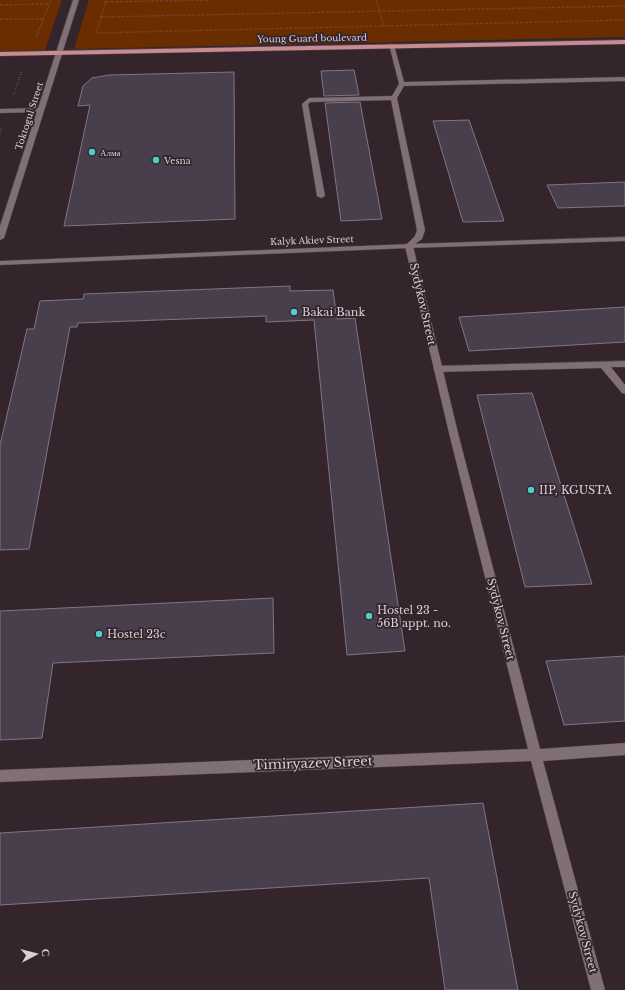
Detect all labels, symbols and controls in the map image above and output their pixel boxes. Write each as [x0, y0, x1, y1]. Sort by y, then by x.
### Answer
street label: Young Guard boulevard [256, 32, 367, 44]
street label: Toktogul Street [13, 80, 45, 151]
marker: Алма [87, 147, 97, 157]
place label: Алма [100, 147, 121, 158]
marker: Vesna [151, 155, 161, 165]
place label: Vesna [163, 155, 191, 166]
street label: Kalyk Akiev Street [270, 233, 355, 247]
street label: Sydykov Street [407, 262, 439, 347]
place label: Bakai Bank [302, 305, 365, 319]
marker: Bakai Bank [289, 307, 299, 317]
place label: IIP, KGUSTA [539, 483, 612, 497]
marker: IIP, KGUSTA [526, 485, 536, 495]
street label: Sydykov Street [484, 577, 518, 662]
place label: Hostel 23 - 56B appt. no. [377, 603, 451, 630]
marker: Hostel 23 - 56B appt. no. [364, 611, 374, 621]
place label: Hostel 23c [107, 627, 166, 641]
marker: Hostel 23c [94, 629, 104, 639]
street label: Timiryazev Street [253, 752, 373, 774]
street label: Sydykov Street [565, 890, 601, 975]
north arrow [16, 934, 56, 974]
text: С [38, 948, 53, 958]

